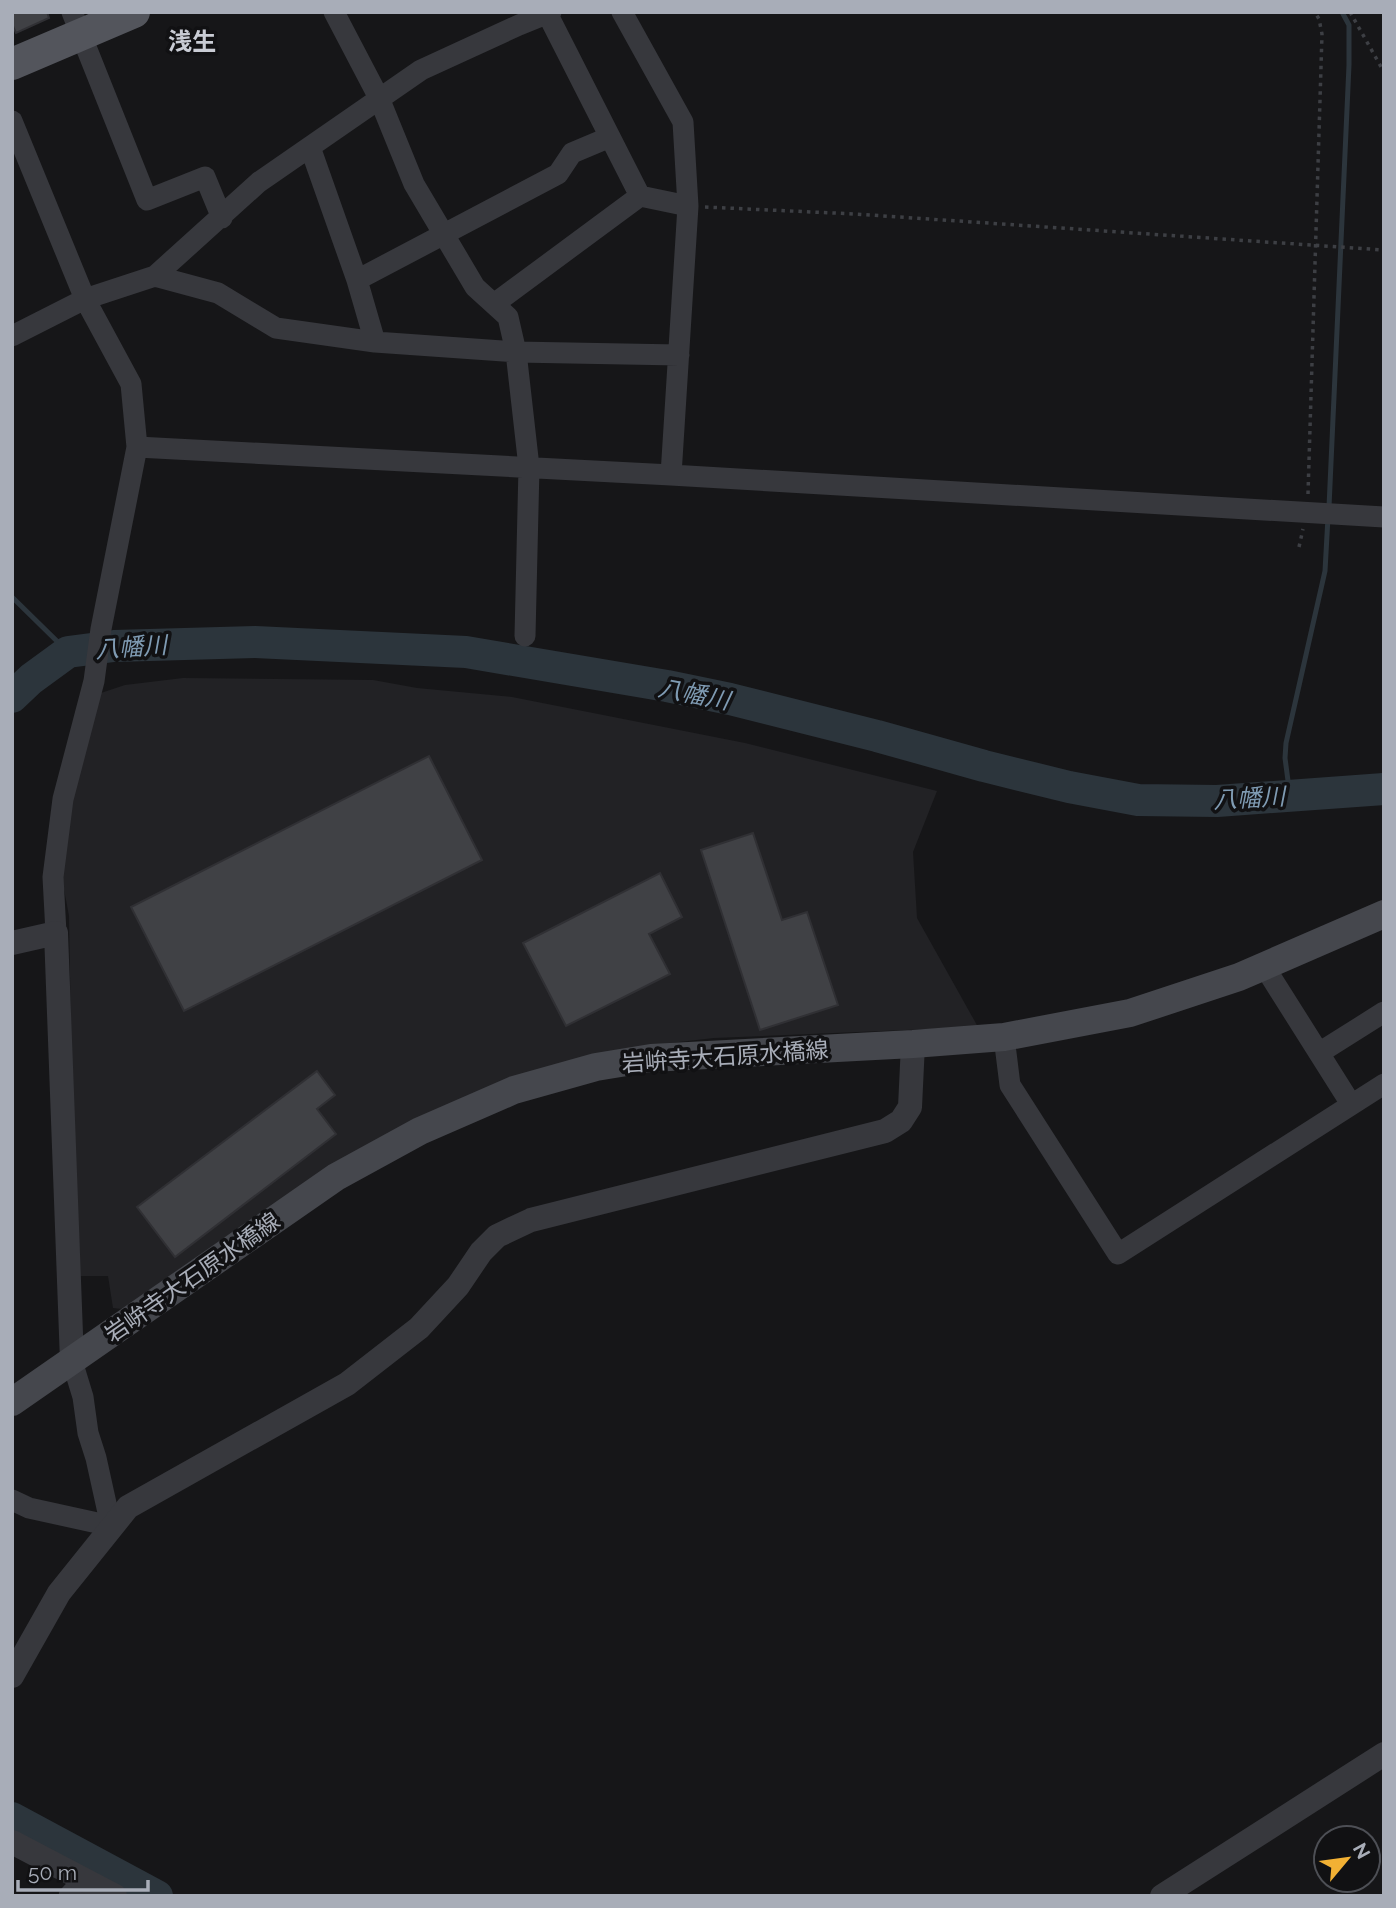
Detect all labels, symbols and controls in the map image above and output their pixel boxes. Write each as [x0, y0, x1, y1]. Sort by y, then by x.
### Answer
district label: 浅生 [168, 27, 216, 56]
water label: 八幡川 [94, 630, 171, 664]
water label: 八幡川 [656, 673, 735, 716]
water label: 八幡川 [1212, 781, 1289, 814]
street label: 岩峅寺大石原水橋線 [621, 1035, 829, 1077]
street label: 岩峅寺大石原水橋線 [99, 1207, 285, 1347]
north arrow [1312, 1824, 1382, 1894]
text: N [1349, 1839, 1375, 1862]
scale bar [18, 1848, 147, 1892]
text: 50 m [28, 1860, 77, 1885]

